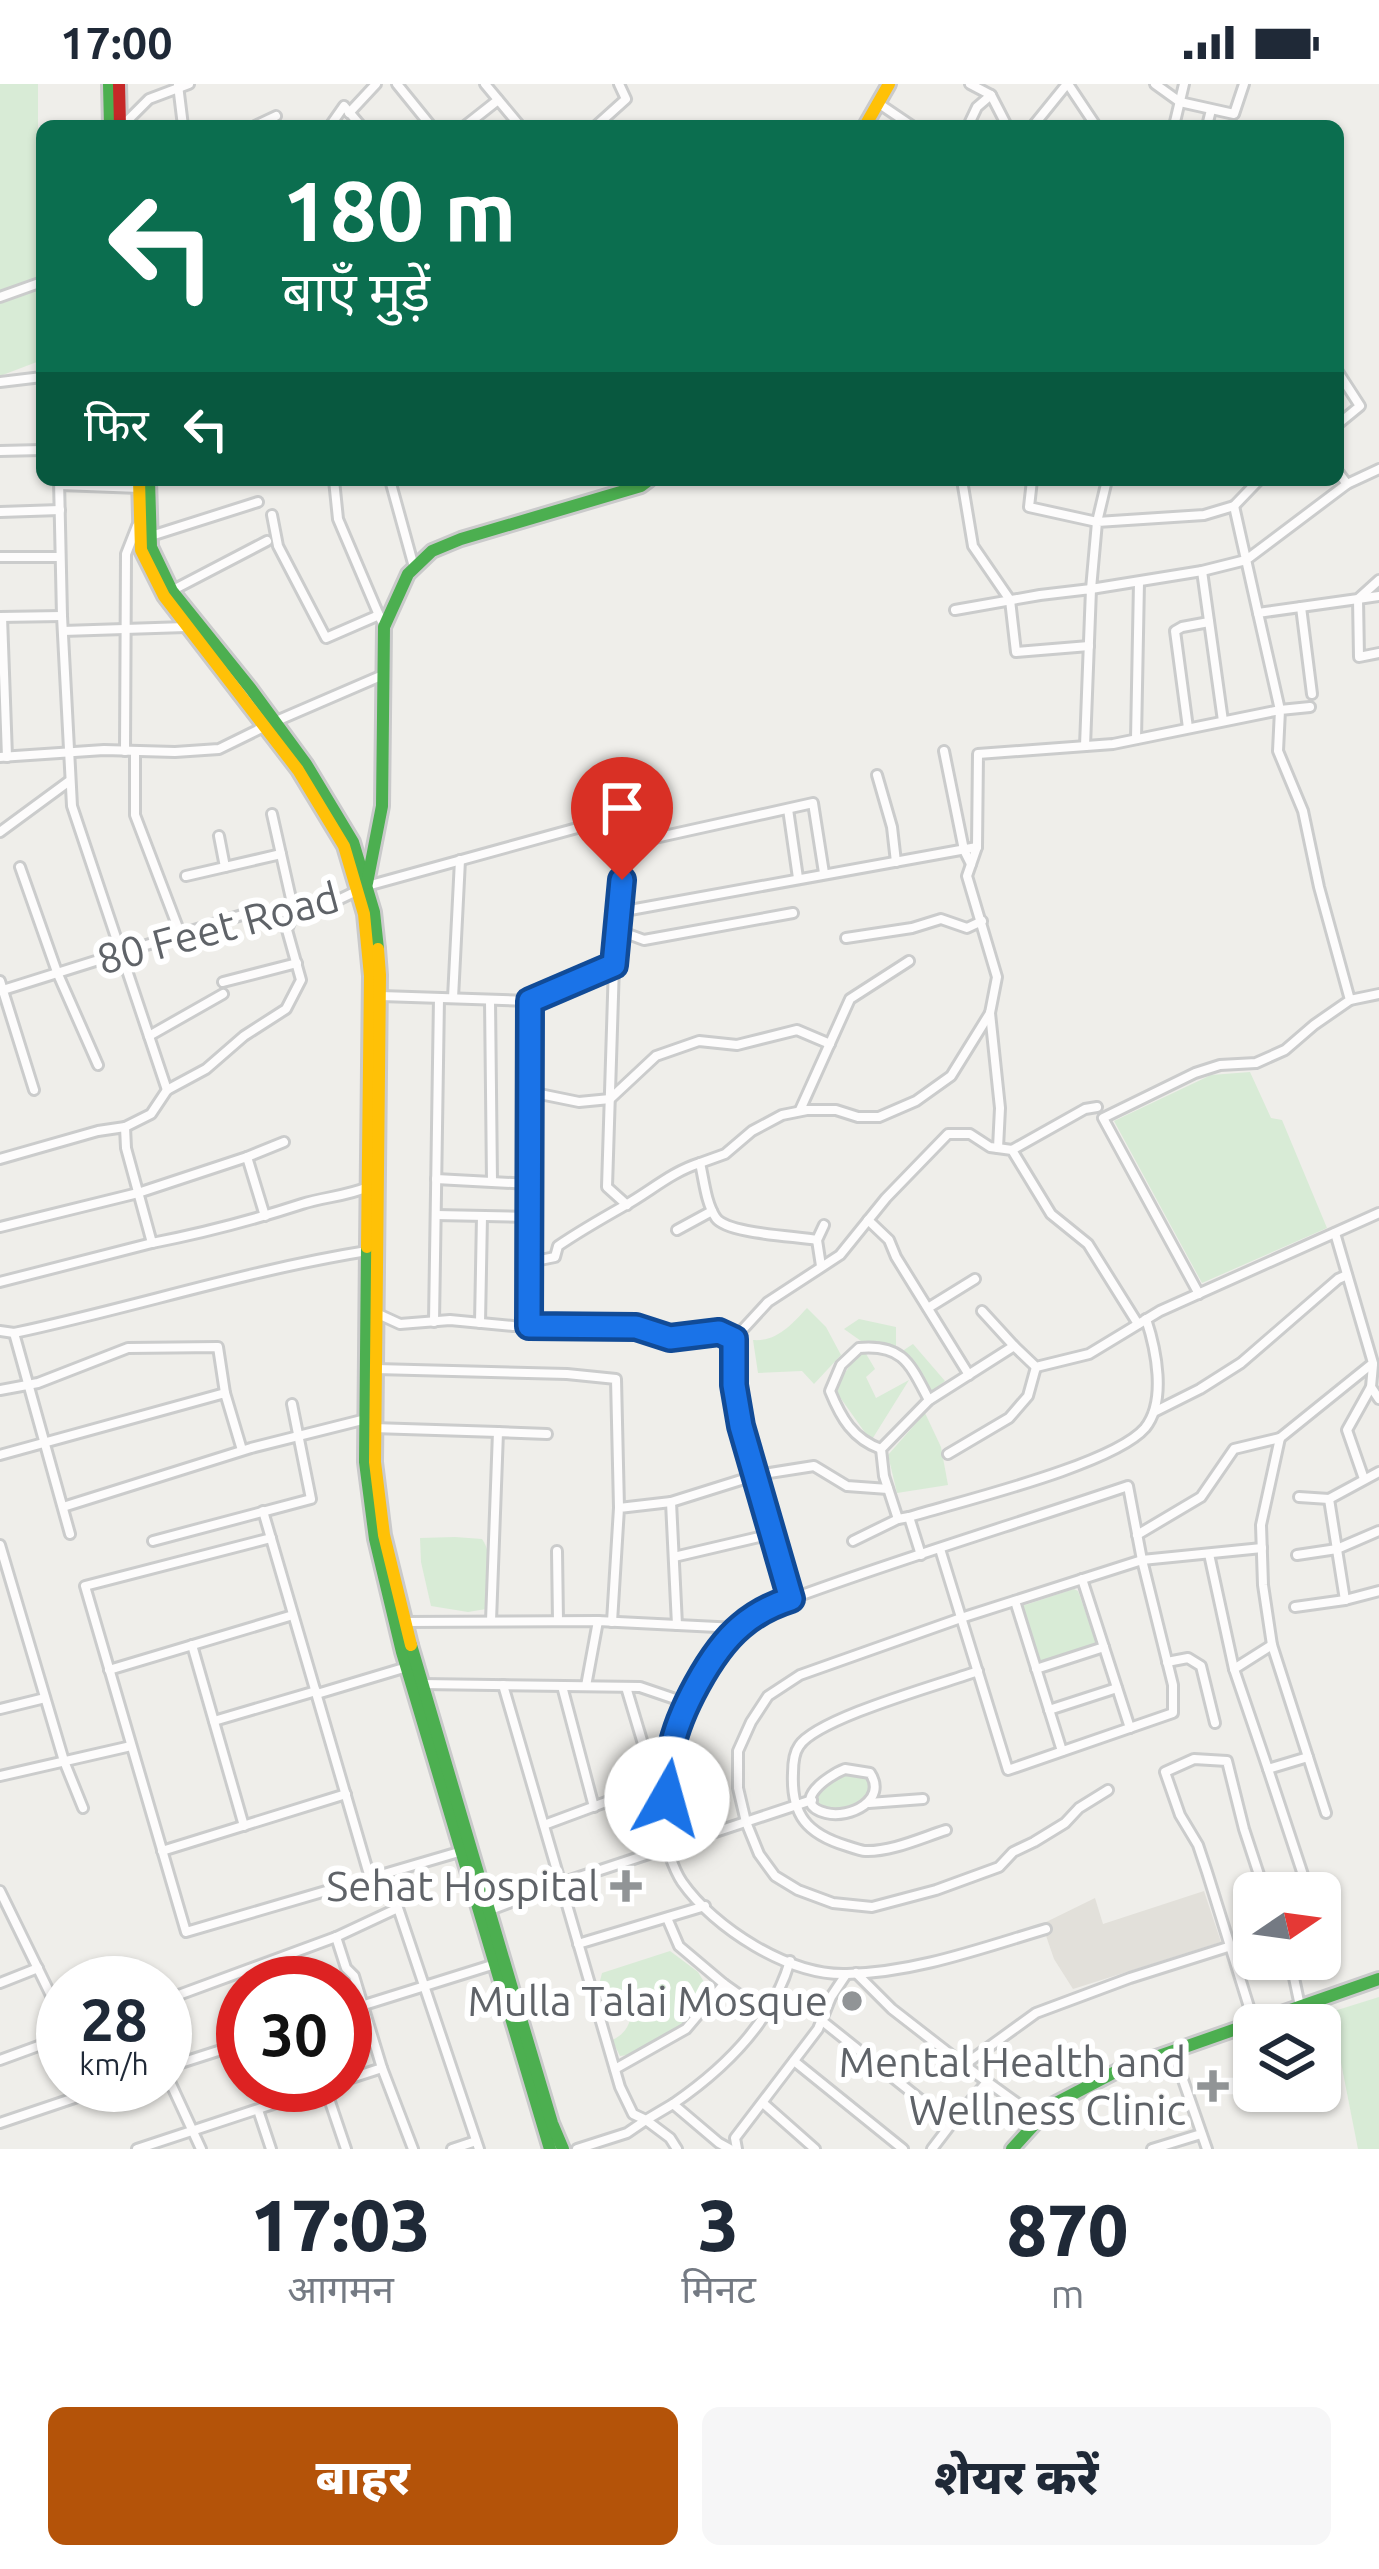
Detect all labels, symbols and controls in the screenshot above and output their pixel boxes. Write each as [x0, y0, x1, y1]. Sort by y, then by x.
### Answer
text: 17:00 [60, 17, 173, 68]
text: 180 m [282, 163, 516, 257]
icon: left [84, 168, 240, 324]
text: बाएँ मुड़ें [282, 261, 430, 321]
icon: left [173, 396, 239, 462]
text: फिर [84, 399, 149, 450]
pin [571, 757, 673, 880]
icon: arrive [589, 775, 655, 841]
street label: 80 Feet Road [92, 873, 344, 982]
position arrow [604, 1736, 730, 1862]
place label: Sehat Hospital [326, 1862, 599, 1909]
marker: Sehat Hospital [610, 1870, 642, 1902]
north arrow [1233, 1872, 1341, 1980]
map controls [1233, 1872, 1341, 2112]
speed limit sign: 30 [216, 1956, 372, 2112]
place label: Mulla Talai Mosque [467, 1977, 828, 2024]
text: 28 [80, 1985, 148, 2052]
marker: Mulla Talai Mosque [839, 1988, 865, 2014]
button: layers [1233, 2004, 1341, 2112]
place label: Mental Health and Wellness Clinic [838, 2038, 1186, 2133]
text: km/h [79, 2047, 149, 2081]
marker: Mental Health and Wellness Clinic [1197, 2070, 1229, 2102]
text: 17:03 [251, 2184, 431, 2265]
text: 3 [698, 2184, 739, 2265]
text: 870 [1007, 2189, 1128, 2270]
text: आगमन [287, 2267, 394, 2310]
text: मिनट [681, 2267, 756, 2310]
text: m [1051, 2272, 1084, 2315]
button: बाहर [48, 2407, 678, 2545]
button: शेयर करें [702, 2407, 1331, 2545]

